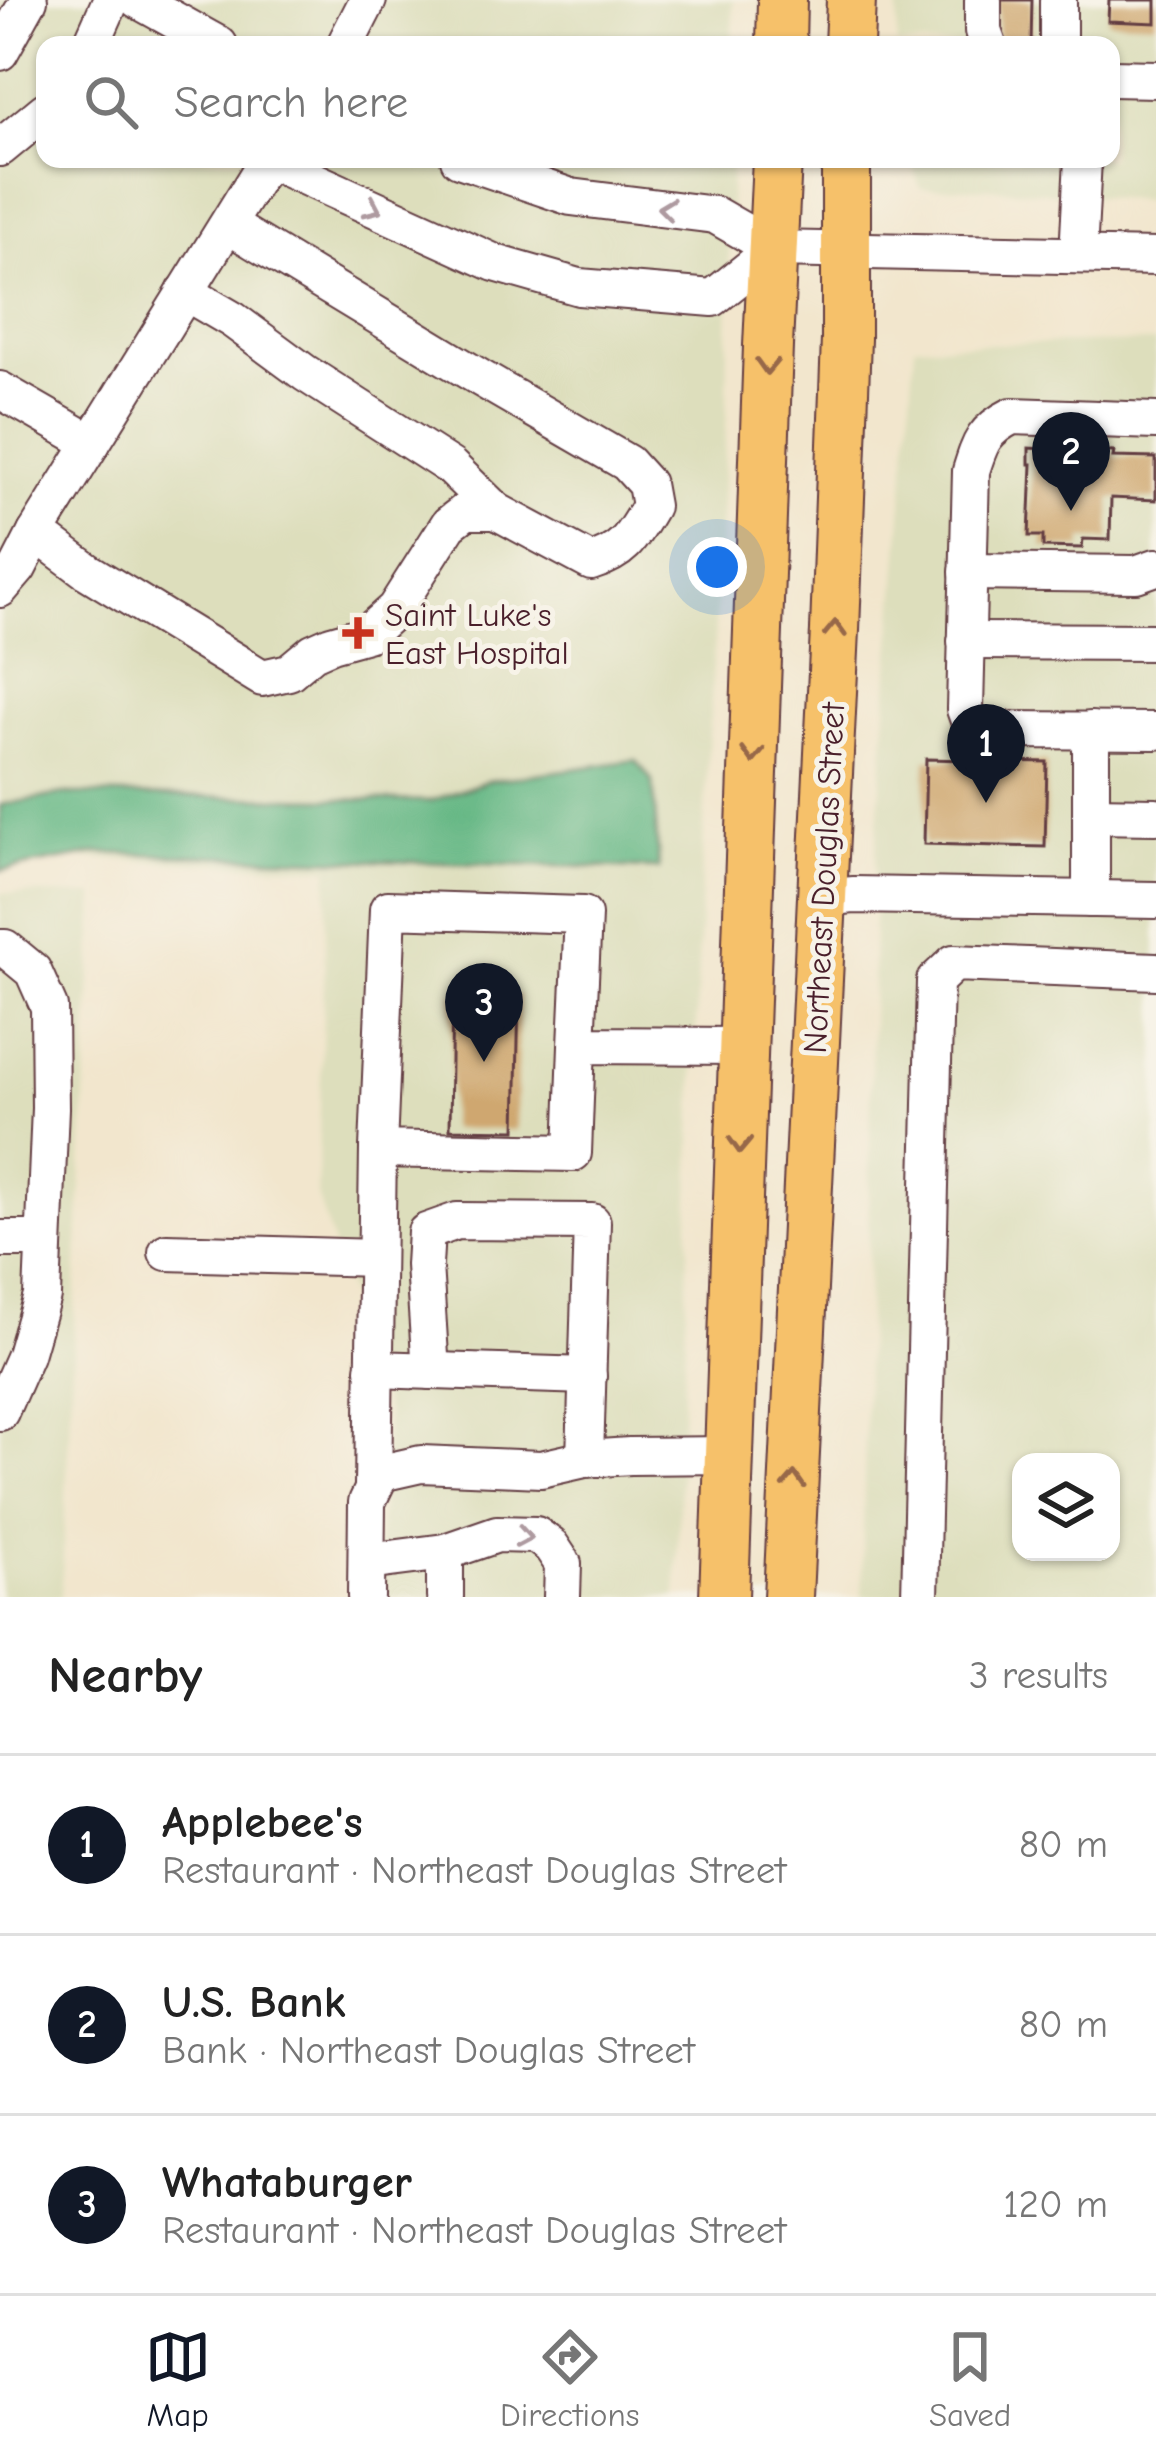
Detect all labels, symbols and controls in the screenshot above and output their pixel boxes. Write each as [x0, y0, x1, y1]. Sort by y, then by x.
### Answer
search box [36, 36, 1120, 168]
icon: search [78, 69, 144, 135]
text: Search here [174, 76, 408, 128]
one-way arrow [361, 193, 382, 217]
one-way arrow [656, 197, 676, 223]
one-way arrow [755, 357, 781, 376]
pin: 2 [1032, 412, 1110, 511]
your location [687, 537, 747, 597]
place label: Saint Luke's East Hospital [385, 596, 569, 672]
marker: Saint Luke's East Hospital [342, 617, 374, 649]
one-way arrow [822, 619, 848, 638]
street label: Northeast Douglas Street [796, 700, 852, 1054]
pin: 1 [947, 704, 1025, 803]
one-way arrow [741, 746, 767, 765]
pin: 3 [445, 963, 523, 1062]
one-way arrow [727, 1136, 753, 1155]
map controls [1012, 1453, 1120, 1561]
button: layers [1012, 1453, 1120, 1561]
one-way arrow [781, 1470, 807, 1489]
one-way arrow [514, 1524, 534, 1549]
text: Nearby [48, 1646, 202, 1705]
text: 3 results [969, 1653, 1108, 1698]
text: Applebee's [162, 1796, 363, 1848]
text: 1 [79, 1822, 95, 1867]
text: 80 m [1019, 1822, 1108, 1867]
text: Restaurant · Northeast Douglas Street [162, 1848, 786, 1893]
text: U.S. Bank [162, 1976, 346, 2028]
text: 2 [77, 2002, 97, 2047]
text: 80 m [1019, 2002, 1108, 2047]
text: Bank · Northeast Douglas Street [162, 2028, 695, 2073]
text: Whataburger [162, 2156, 412, 2208]
text: 3 [77, 2182, 97, 2227]
text: 120 m [1003, 2182, 1108, 2227]
text: Restaurant · Northeast Douglas Street [162, 2208, 786, 2253]
tab: Map [145, 2324, 211, 2434]
tab: Directions [500, 2324, 640, 2434]
tab: Saved [929, 2324, 1011, 2434]

